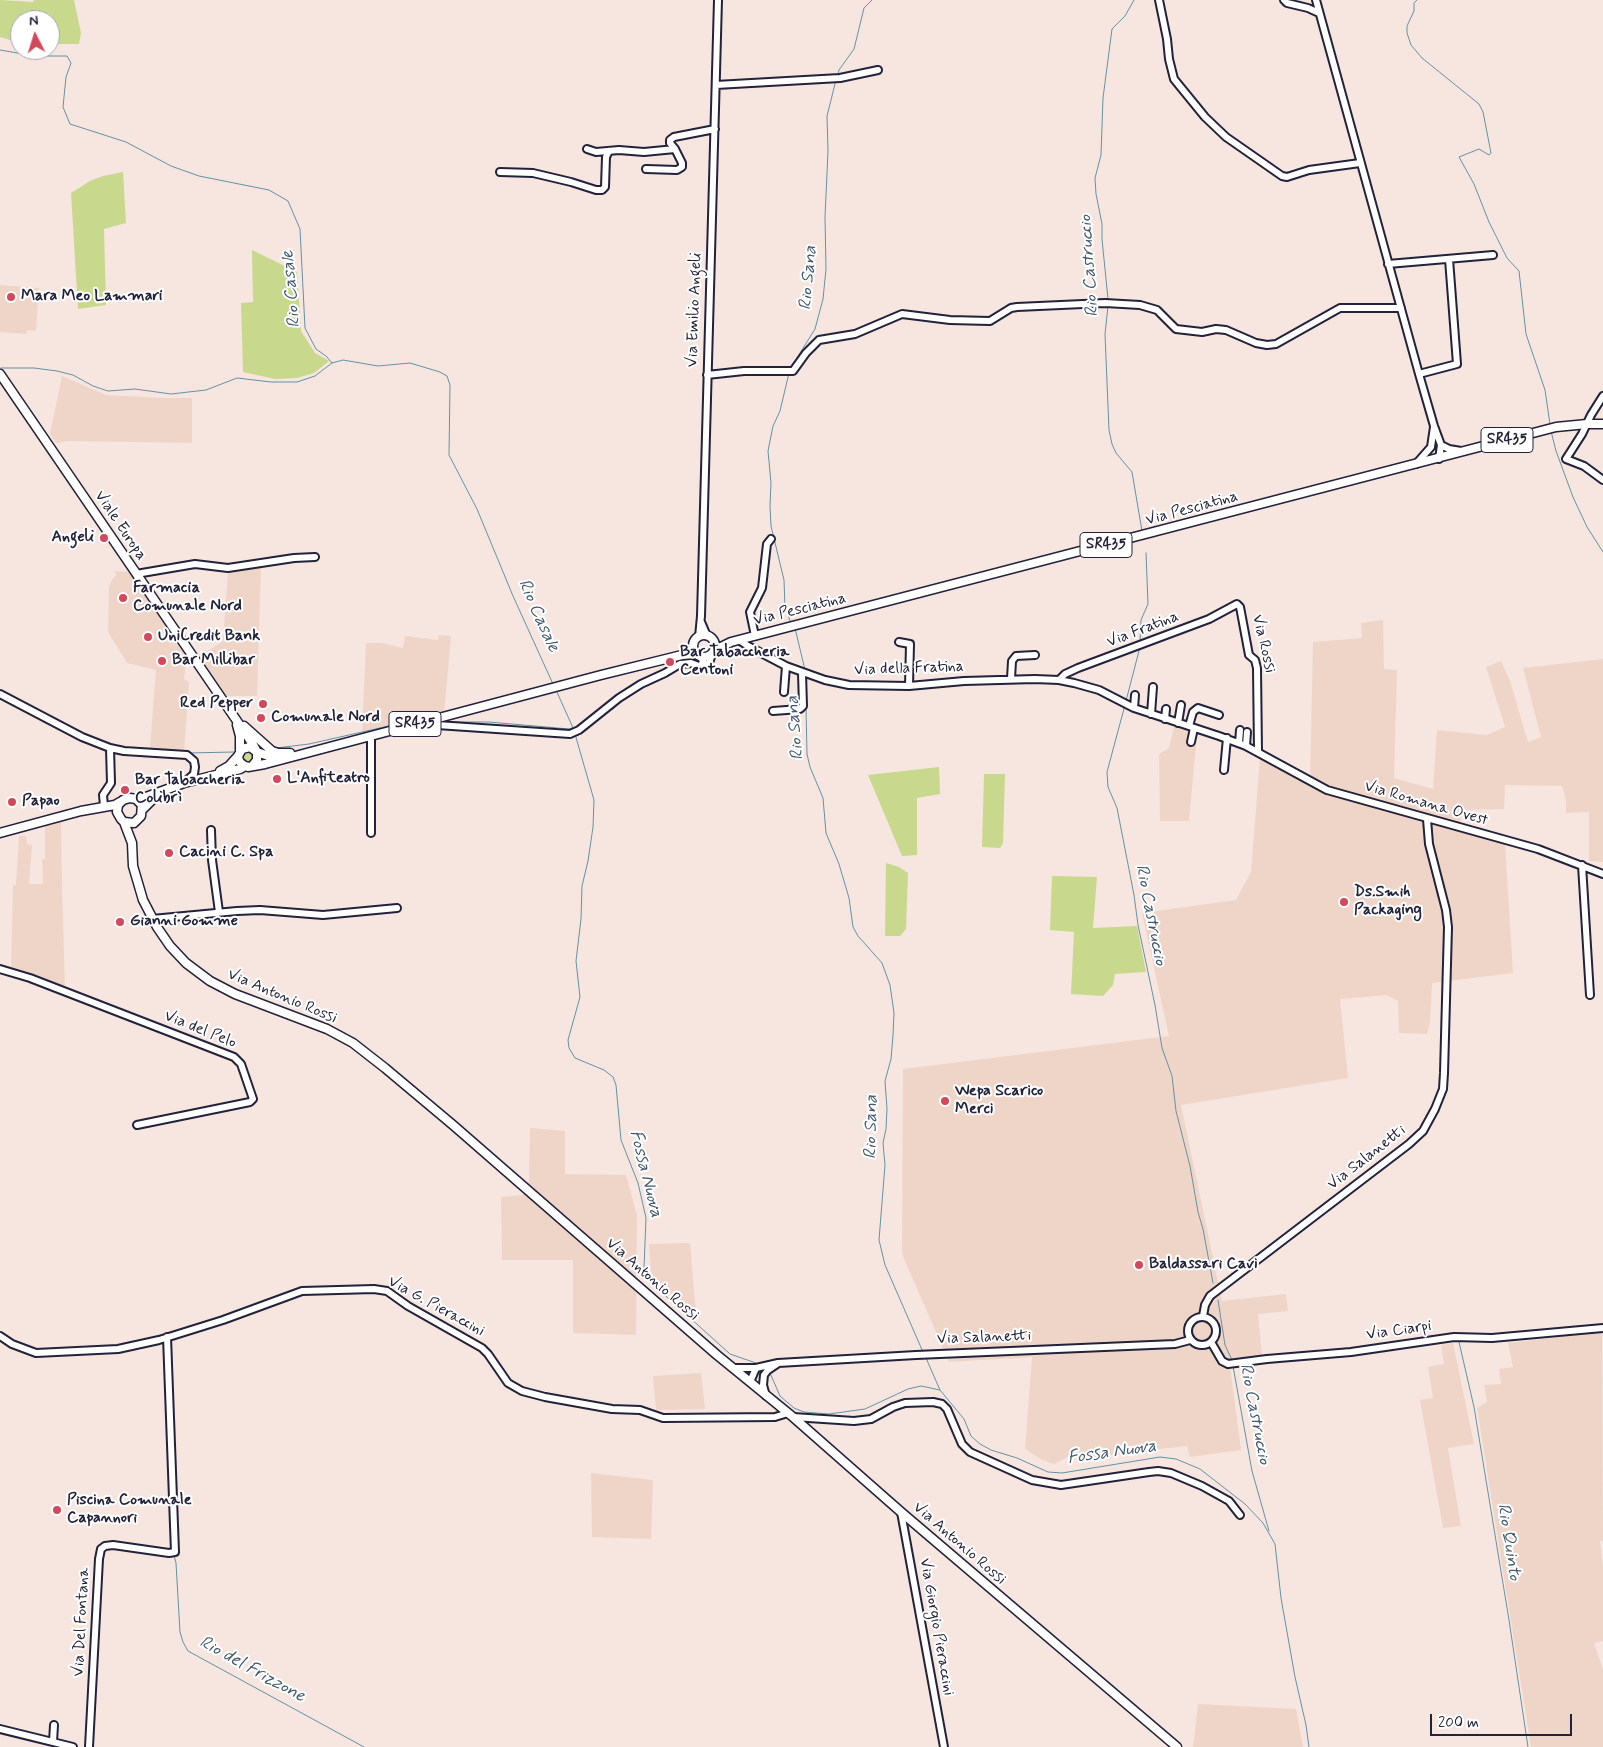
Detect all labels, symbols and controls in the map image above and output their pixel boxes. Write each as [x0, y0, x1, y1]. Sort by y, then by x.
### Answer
north arrow [10, 10, 60, 60]
text: N [28, 12, 39, 30]
water label: Rio Castruccio [1076, 214, 1104, 318]
water label: Rio Sana [795, 245, 823, 311]
water label: Rio Casale [278, 249, 306, 329]
street label: Via Emilio Angeli [683, 252, 707, 368]
place label: Mara Meo Lammari [21, 287, 162, 307]
marker: Mara Meo Lammari [5, 291, 17, 303]
road number: SR435 [1481, 428, 1533, 452]
street label: Via Pesciatina [1144, 487, 1240, 531]
street label: Viale Europa [90, 488, 150, 564]
place label: Angeli [51, 528, 94, 548]
marker: Angeli [98, 532, 110, 544]
road number: SR435 [1080, 532, 1132, 558]
water label: Rio Casale [512, 576, 564, 656]
place label: Farmacia Comunale Nord [133, 579, 242, 617]
street label: Via Pesciatina [752, 589, 848, 631]
marker: Farmacia Comunale Nord [117, 592, 129, 604]
street label: Via Fratina [1104, 608, 1182, 652]
street label: Via Rossi [1247, 613, 1279, 675]
place label: UniCredit Bank [158, 627, 260, 647]
marker: UniCredit Bank [142, 631, 154, 643]
place label: Bar Tabaccheria Centoni [680, 643, 789, 681]
place label: Bar Millibar [172, 651, 255, 671]
marker: Bar Millibar [156, 655, 168, 667]
marker: Bar Tabaccheria Centoni [664, 656, 676, 668]
street label: Via della Fratina [854, 657, 964, 681]
place label: Red Pepper [180, 694, 253, 714]
water label: Rio Sana [782, 695, 810, 761]
marker: Red Pepper [257, 698, 269, 710]
place label: Comunale Nord [271, 708, 380, 728]
marker: Comunale Nord [255, 712, 267, 724]
road number: SR435 [389, 712, 441, 736]
place label: L'Anfiteatro [287, 769, 370, 789]
place label: Bar Tabaccheria Colibrì [135, 771, 244, 809]
marker: L'Anfiteatro [271, 773, 283, 785]
street label: Via Romana Ovest [1362, 777, 1490, 831]
marker: Bar Tabaccheria Colibrì [119, 784, 131, 796]
place label: Papao [22, 792, 60, 812]
marker: Papao [6, 796, 18, 808]
place label: Cacini C. Spa [179, 843, 273, 863]
marker: Cacini C. Spa [163, 847, 175, 859]
water label: Rio Castruccio [1130, 863, 1170, 967]
place label: Ds.Smih Packaging [1354, 883, 1422, 921]
marker: Ds.Smih Packaging [1338, 896, 1350, 908]
place label: Gianni Gomme [130, 912, 238, 932]
marker: Gianni Gomme [114, 916, 126, 928]
street label: Via Antonio Rossi [224, 965, 340, 1029]
street label: Via del Pelo [161, 1007, 239, 1053]
place label: Wepa Scarico Merci [955, 1082, 1043, 1120]
water label: Rio Sana [861, 1095, 883, 1159]
marker: Wepa Scarico Merci [939, 1095, 951, 1107]
street label: Via Salanetti [1324, 1121, 1410, 1195]
water label: Fossa Nuova [624, 1128, 666, 1220]
street label: Via Antonio Rossi [602, 1234, 702, 1326]
place label: Baldassari Cavi [1149, 1255, 1258, 1275]
marker: Baldassari Cavi [1133, 1259, 1145, 1271]
street label: Via G. Pieraccini [384, 1273, 488, 1341]
street label: Via Ciarpi [1365, 1317, 1433, 1345]
street label: Via Salanetti [937, 1327, 1031, 1349]
water label: Rio Castruccio [1234, 1362, 1274, 1466]
water label: Fossa Nuova [1066, 1436, 1158, 1470]
place label: Piscina Comunale Capannori [67, 1491, 192, 1529]
street label: Via Antonio Rossi [909, 1498, 1009, 1590]
water label: Rio Quinto [1491, 1502, 1525, 1582]
marker: Piscina Comunale Capannori [51, 1504, 63, 1516]
street label: Via Giorgio Pieraccini [914, 1557, 958, 1697]
street label: Via Del Fontana [70, 1567, 94, 1677]
water label: Rio del Frizzone [195, 1632, 309, 1708]
scale bar [1433, 1704, 1576, 1736]
text: 200 m [1438, 1713, 1479, 1733]

